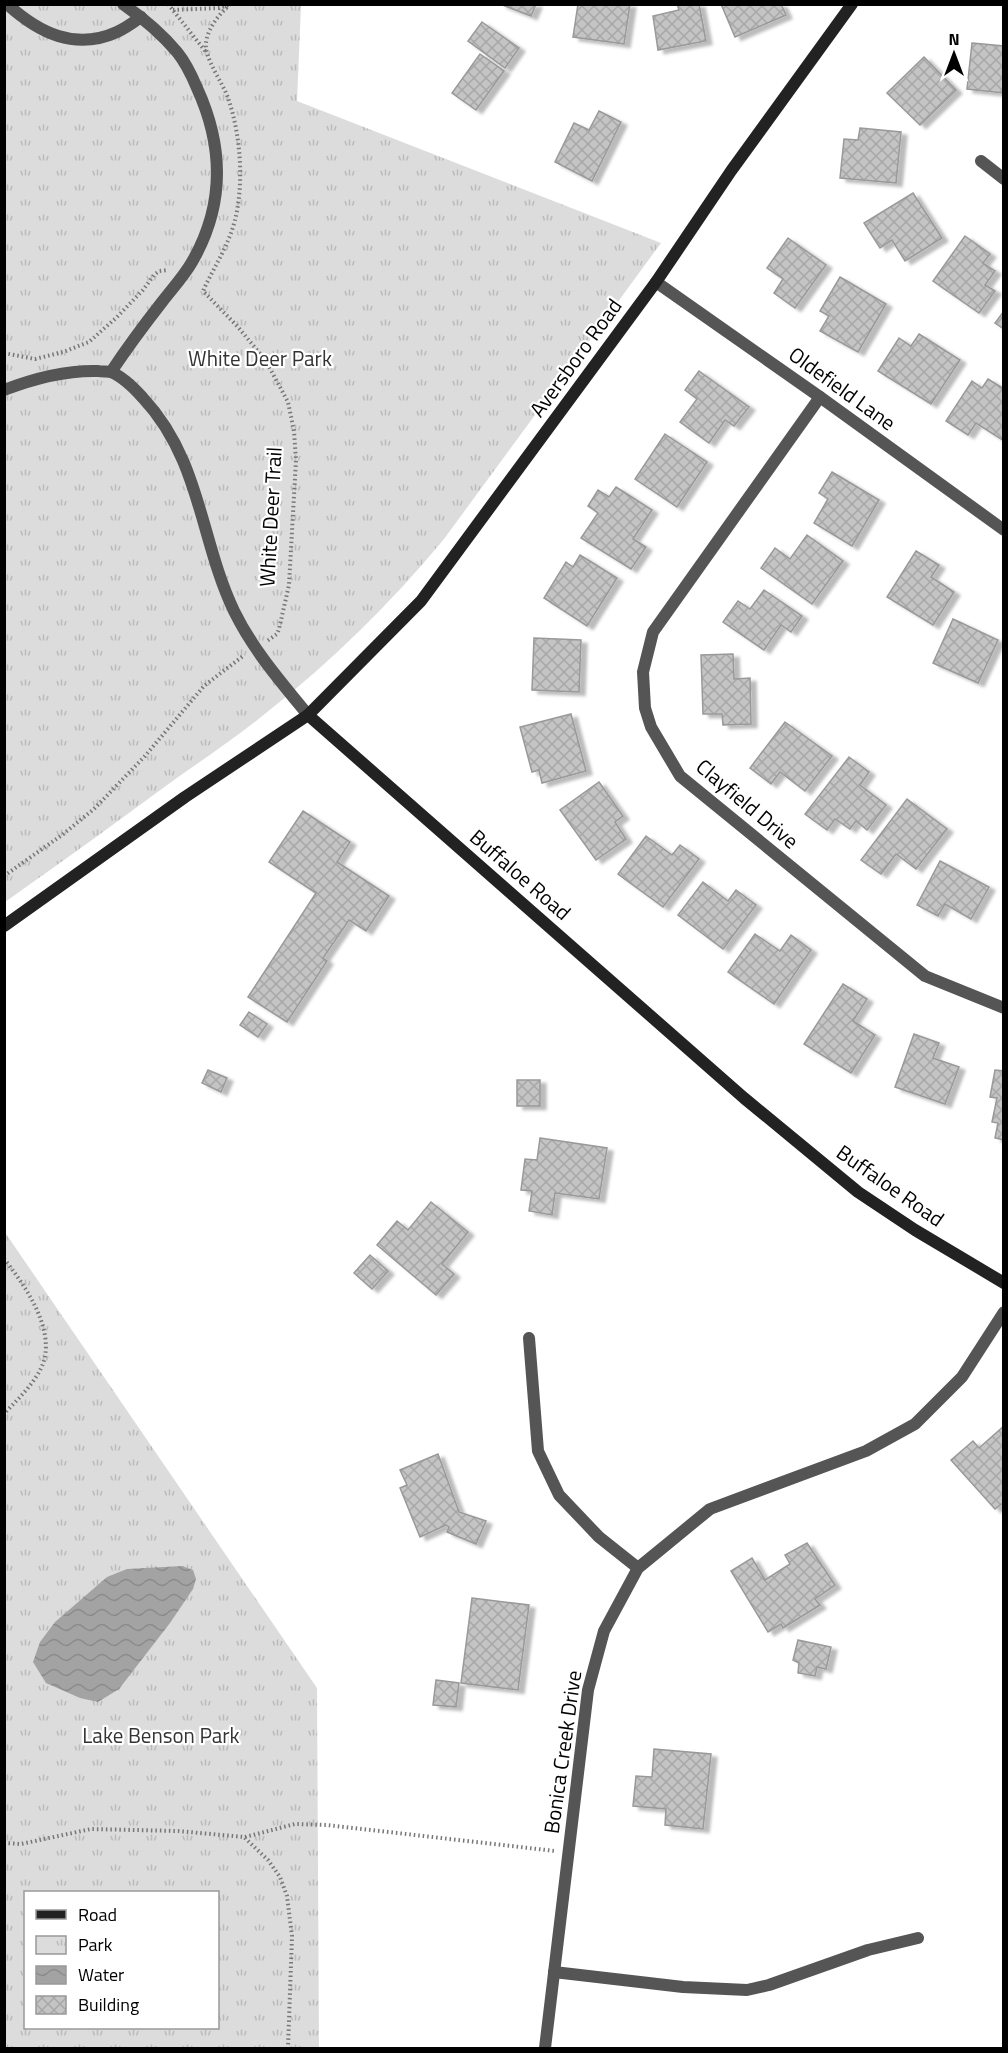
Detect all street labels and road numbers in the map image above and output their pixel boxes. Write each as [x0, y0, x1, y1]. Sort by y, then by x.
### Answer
street label: Aversboro Road [521, 291, 629, 423]
street label: Oldefield Lane [782, 338, 903, 438]
street label: White Deer Trail [250, 446, 290, 588]
street label: Clayfield Drive [689, 751, 806, 856]
street label: Buffaloe Road [463, 821, 578, 927]
street label: Buffaloe Road [830, 1136, 951, 1234]
street label: Bonica Creek Drive [535, 1668, 589, 1835]

